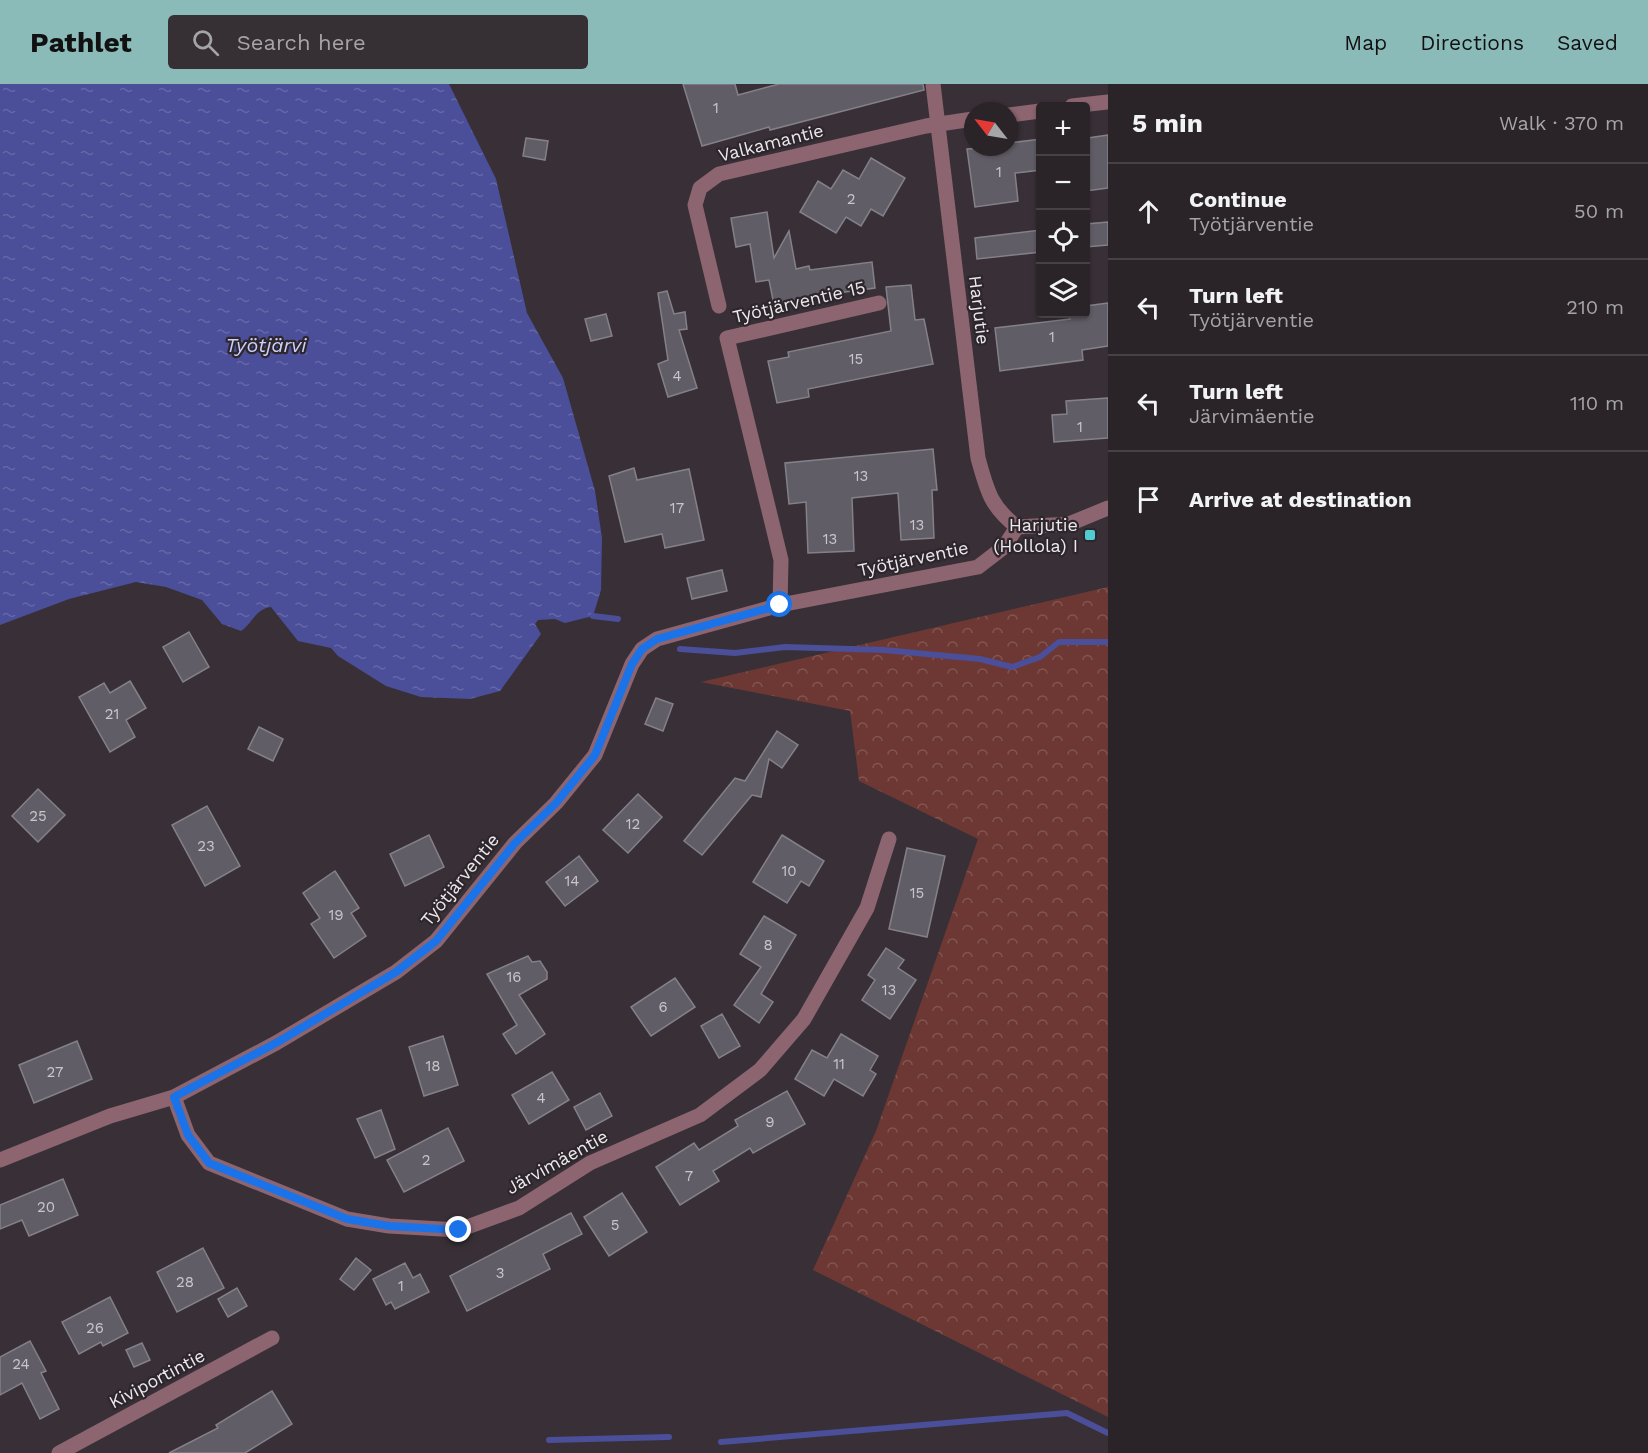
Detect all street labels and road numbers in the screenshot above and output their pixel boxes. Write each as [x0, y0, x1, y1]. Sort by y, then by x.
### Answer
street label: Valkamantie [716, 119, 826, 166]
street label: Harjutie [965, 274, 994, 346]
street label: Työtjärventie 15 [730, 276, 867, 327]
street label: Työtjärventie [856, 537, 970, 580]
street label: Työtjärventie [416, 829, 503, 930]
street label: Järvimäentie [502, 1125, 611, 1198]
street label: Kiviportintie [105, 1344, 208, 1413]

